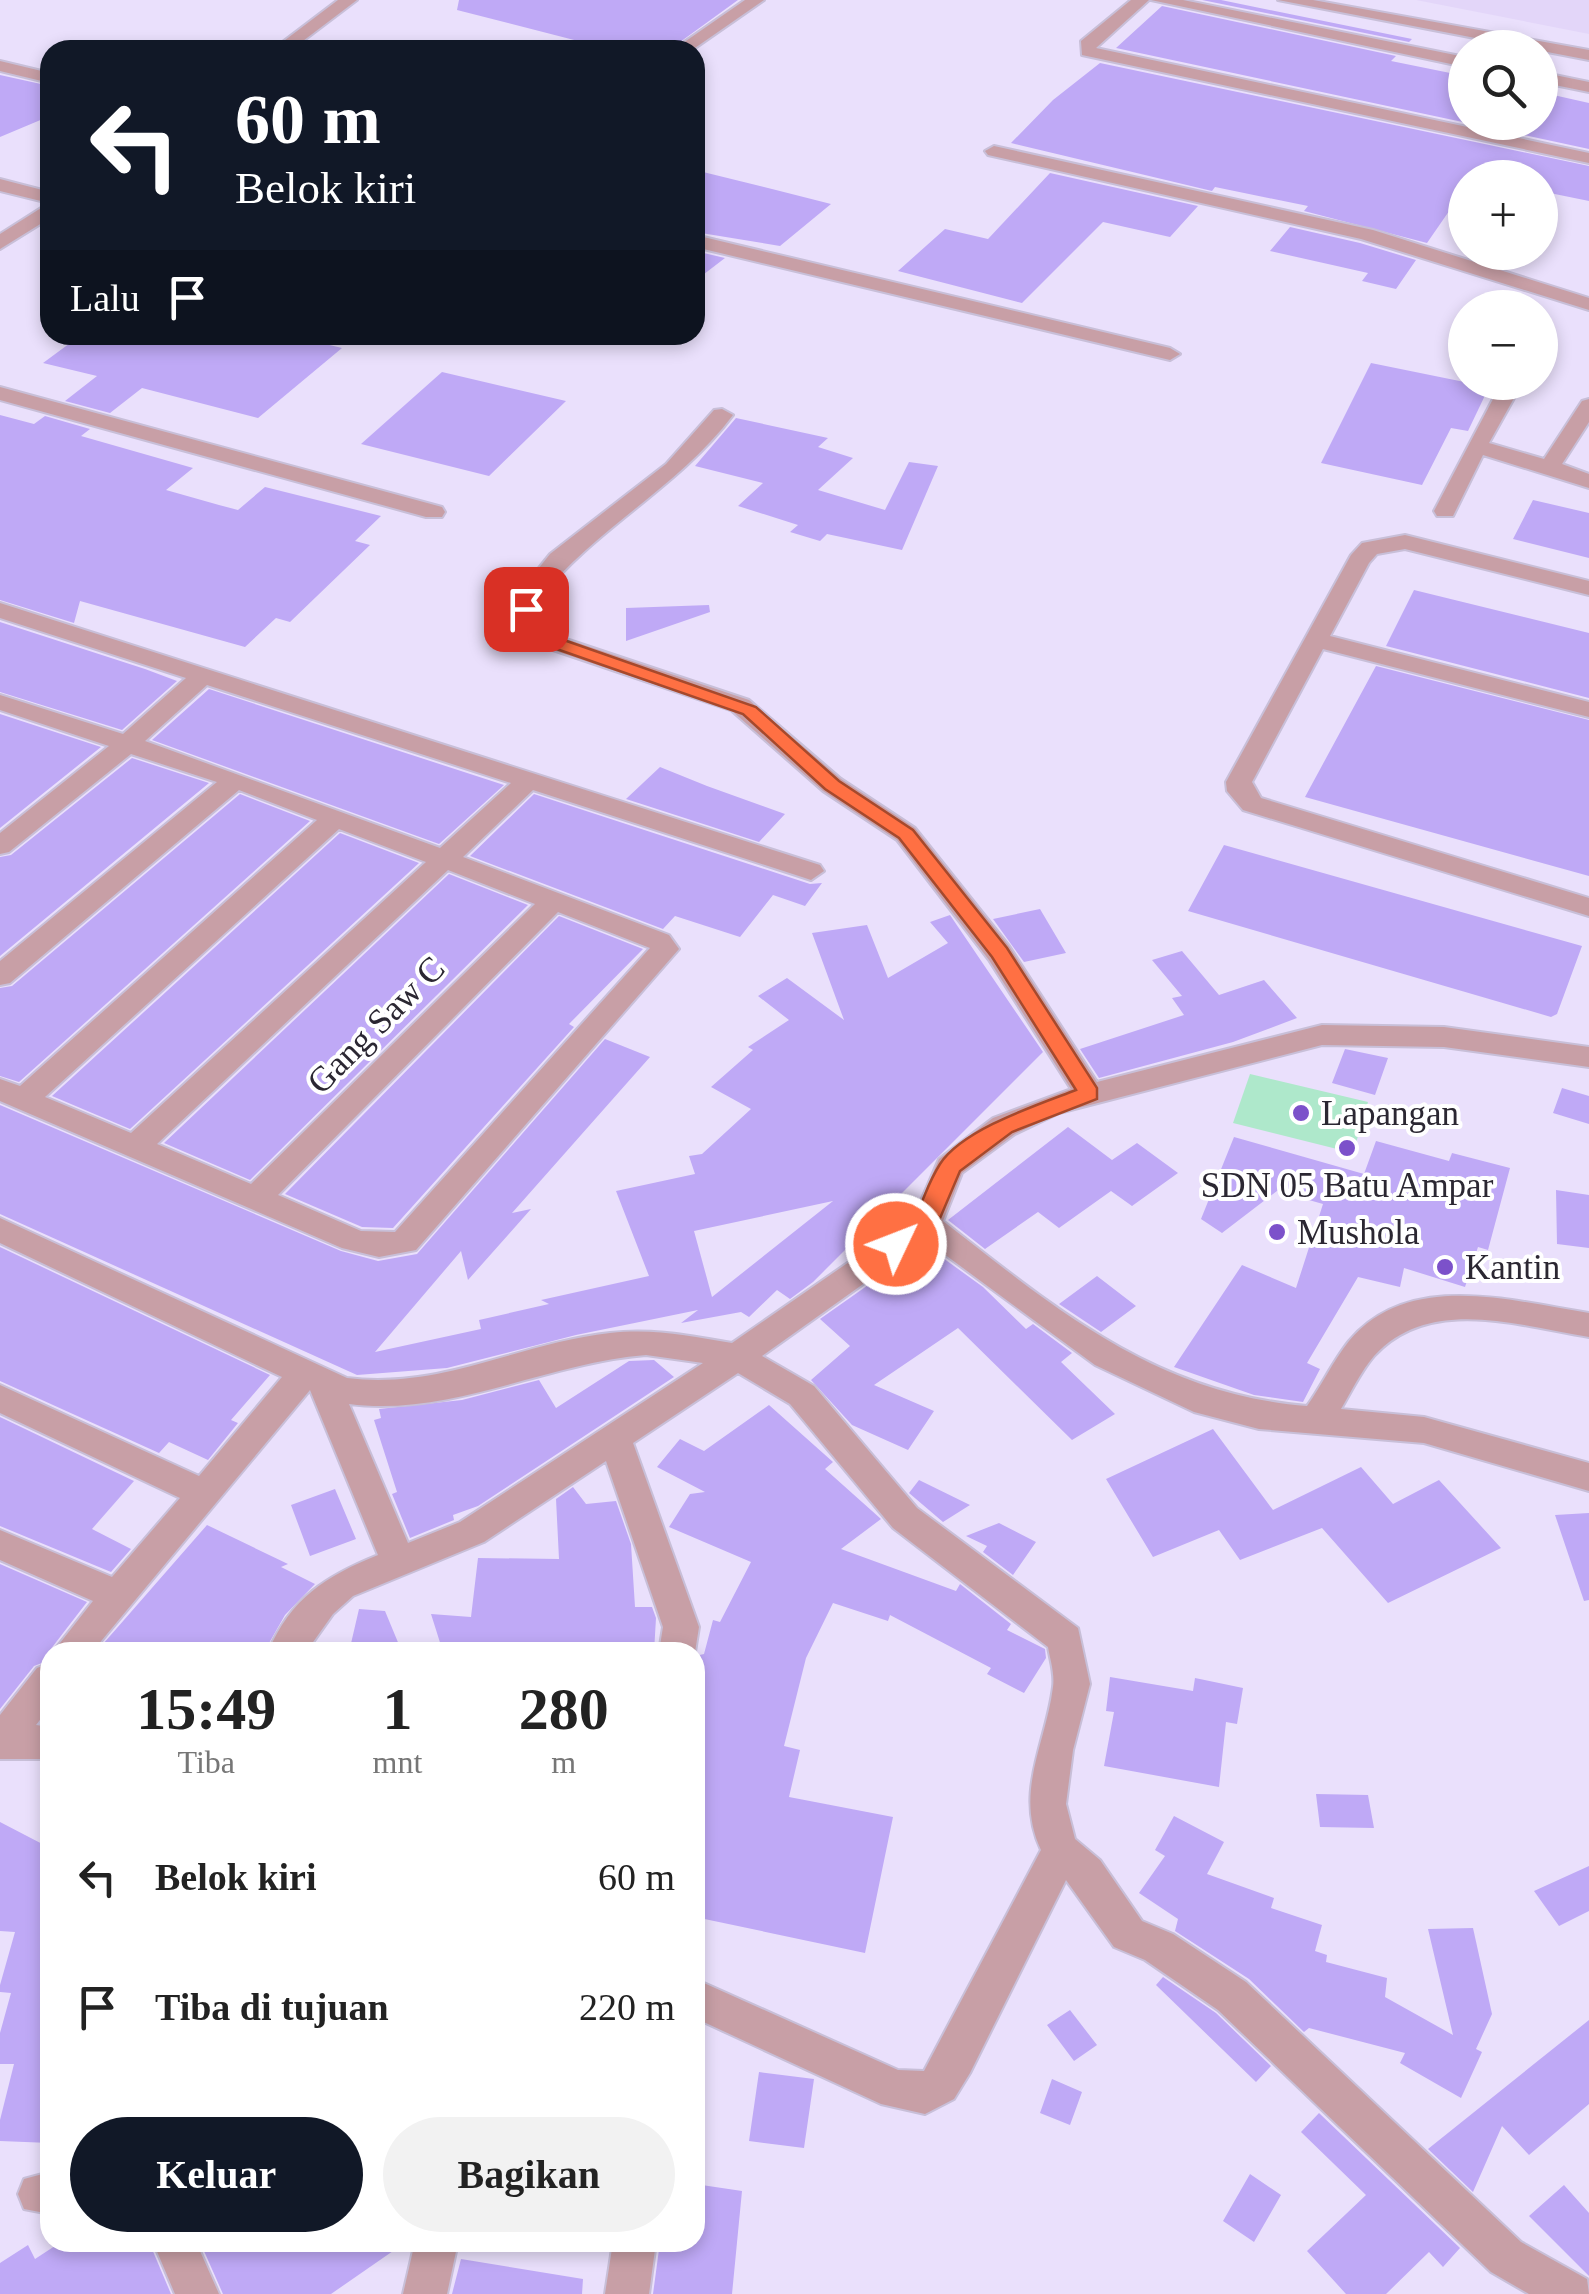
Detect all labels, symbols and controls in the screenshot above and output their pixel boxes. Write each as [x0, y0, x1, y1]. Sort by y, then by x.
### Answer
map controls [1448, 30, 1558, 400]
button: search [1448, 30, 1558, 140]
icon: left [70, 80, 200, 210]
text: 60 m [235, 81, 381, 158]
button: + [1448, 160, 1558, 270]
text: Belok kiri [235, 163, 416, 213]
icon: arrive [160, 270, 215, 325]
text: Lalu [70, 277, 140, 319]
button: − [1448, 290, 1558, 400]
pin [484, 567, 569, 652]
icon: arrive [499, 582, 554, 637]
street label: Gang Saw C [300, 949, 452, 1101]
place label: Lapangan [1321, 1094, 1459, 1133]
marker: Lapangan [1290, 1102, 1312, 1124]
marker: SDN 05 Batu Ampar [1336, 1137, 1358, 1159]
place label: SDN 05 Batu Ampar [1201, 1166, 1494, 1205]
position arrow [844, 1192, 948, 1296]
place label: Mushola [1297, 1213, 1420, 1252]
marker: Mushola [1266, 1221, 1288, 1243]
place label: Kantin [1465, 1248, 1560, 1287]
marker: Kantin [1434, 1256, 1456, 1278]
text: 15:49 [136, 1676, 276, 1742]
text: 1 [382, 1676, 412, 1742]
text: 280 [519, 1676, 609, 1742]
text: Tiba [178, 1744, 235, 1780]
text: mnt [373, 1744, 422, 1780]
text: m [551, 1744, 576, 1780]
icon: left [70, 1850, 125, 1905]
text: Belok kiri [155, 1856, 317, 1898]
text: 60 m [598, 1856, 675, 1898]
icon: arrive [70, 1980, 125, 2035]
text: Tiba di tujuan [155, 1986, 389, 2028]
text: 220 m [579, 1986, 675, 2028]
button: Keluar [70, 2117, 363, 2232]
button: Bagikan [383, 2117, 675, 2232]

